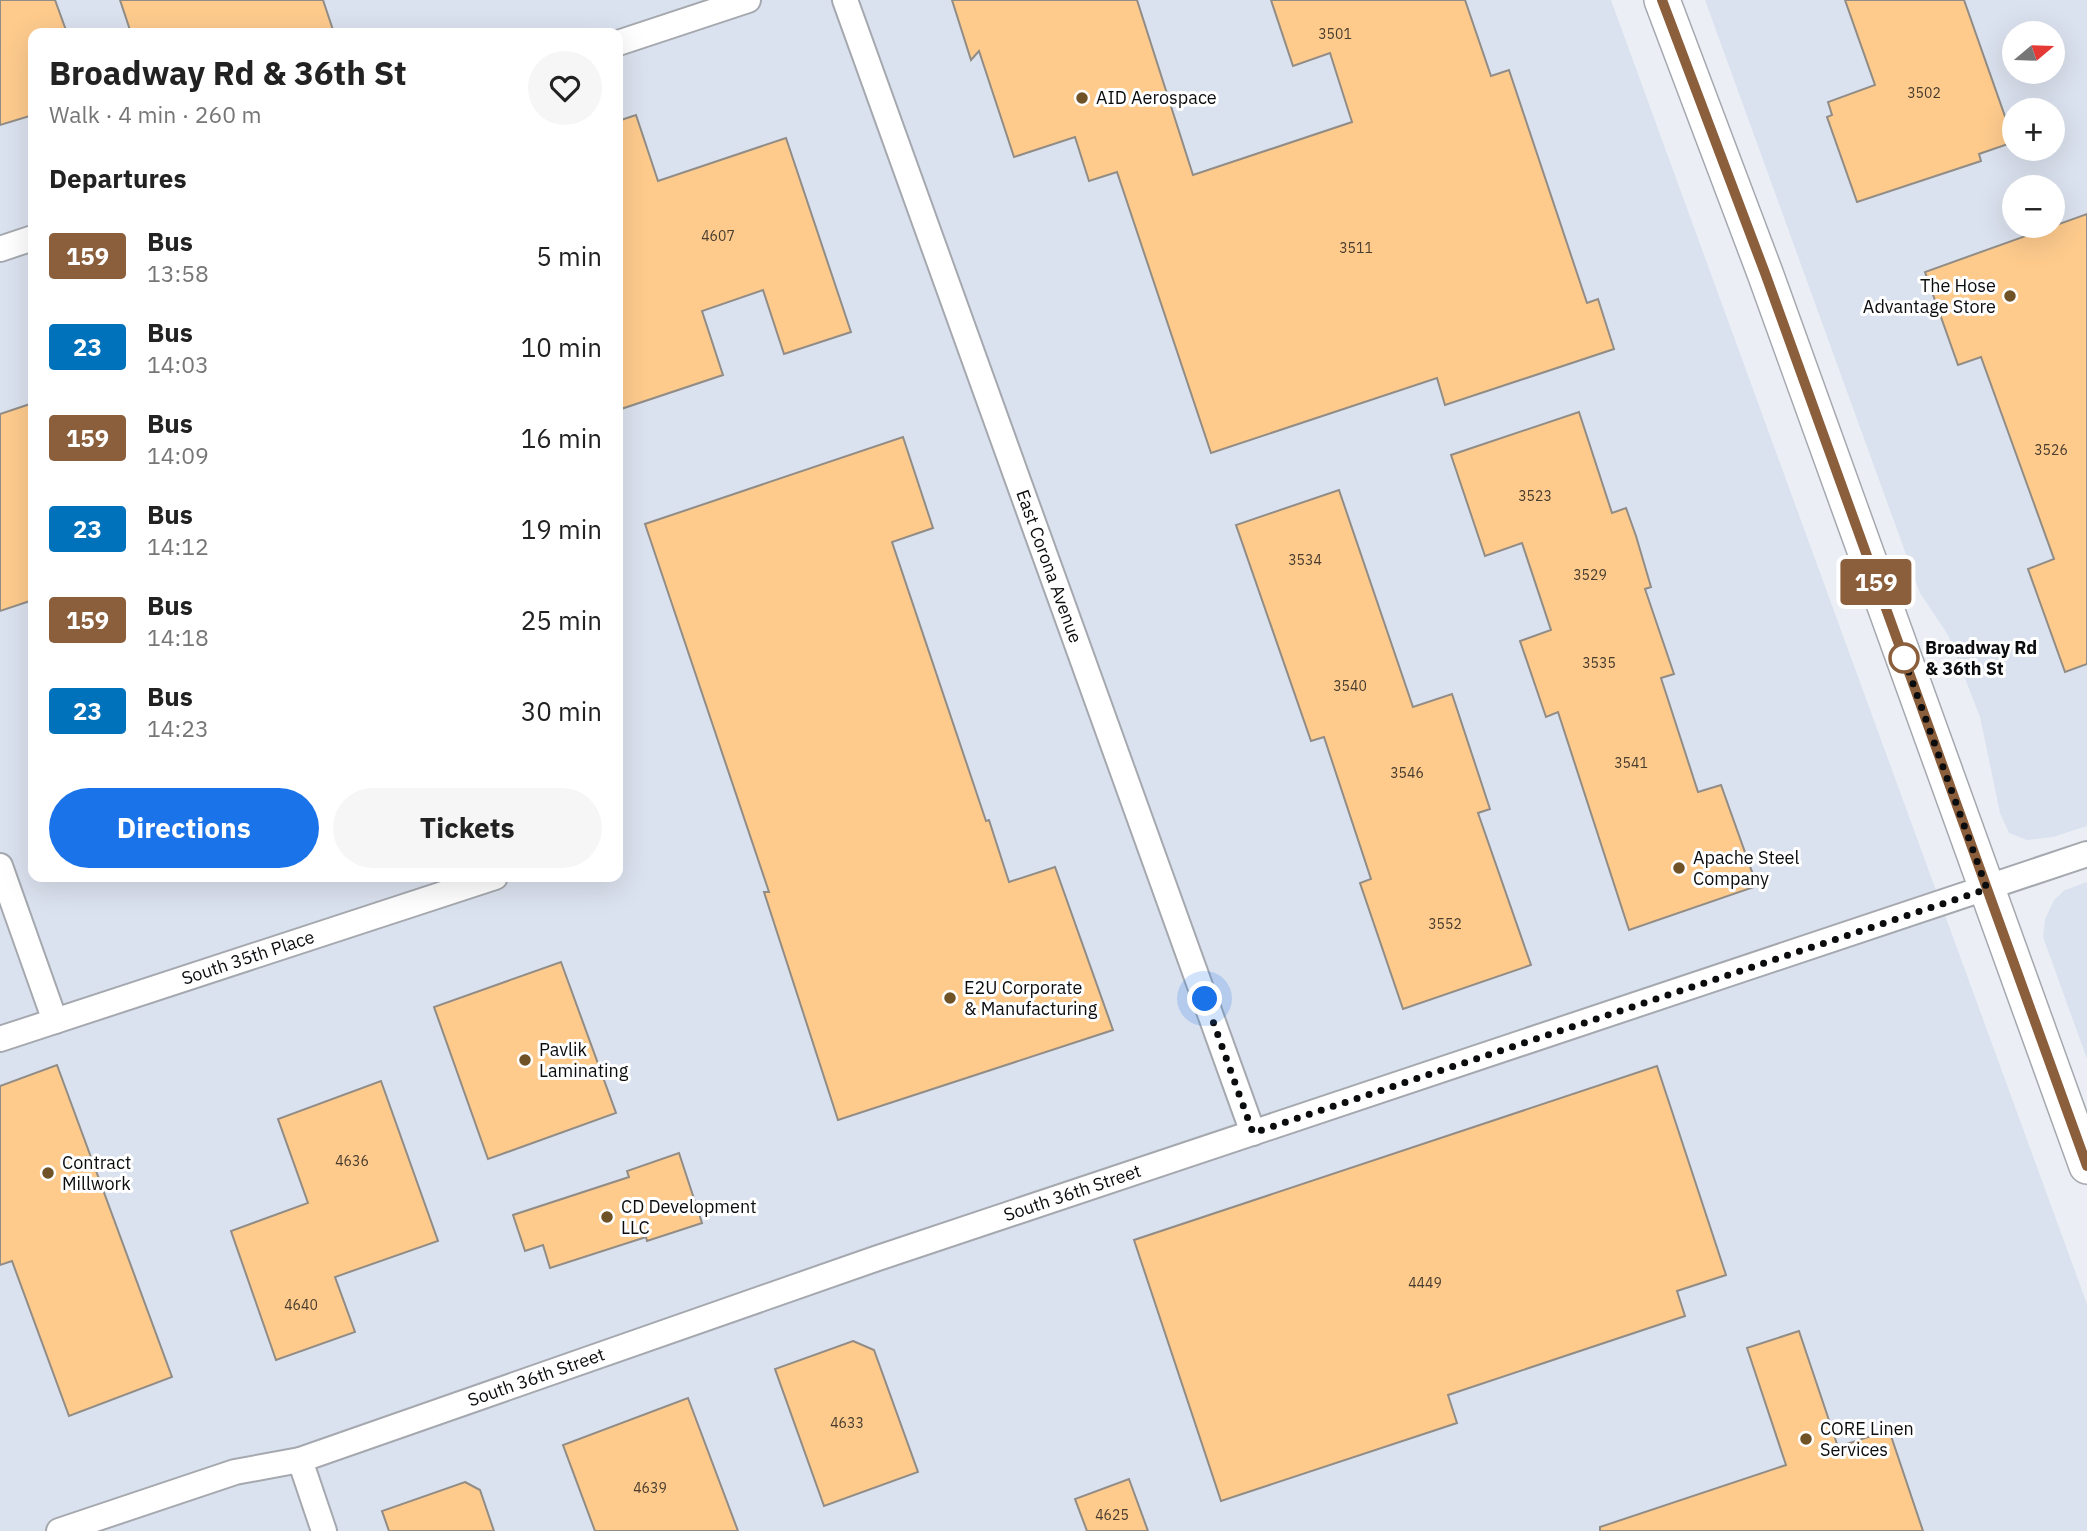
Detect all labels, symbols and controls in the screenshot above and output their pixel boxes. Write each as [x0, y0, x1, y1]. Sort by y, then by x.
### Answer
north arrow [2002, 21, 2065, 84]
map controls [2002, 21, 2065, 238]
house number: 3501 [1318, 25, 1352, 43]
text: Broadway Rd & 36th St [49, 51, 407, 94]
button: heart [528, 51, 602, 125]
house number: 3502 [1907, 84, 1941, 102]
place label: AID Aerospace [1096, 86, 1217, 109]
marker: AID Aerospace [1074, 90, 1090, 106]
button: + [2002, 98, 2065, 161]
text: Walk · 4 min · 260 m [49, 99, 262, 129]
text: Departures [49, 161, 187, 195]
button: − [2002, 175, 2065, 238]
text: Bus [147, 224, 193, 258]
house number: 4607 [701, 227, 735, 245]
text: 5 min [536, 239, 602, 273]
house number: 3511 [1339, 239, 1373, 257]
text: 159 [66, 240, 109, 272]
text: 13:58 [147, 258, 209, 288]
place label: The Hose Advantage Store [1863, 274, 1996, 318]
marker: The Hose Advantage Store [2002, 288, 2018, 304]
text: Bus [147, 315, 193, 349]
text: 10 min [521, 330, 602, 364]
text: 23 [73, 331, 102, 363]
text: 14:03 [147, 349, 209, 379]
text: Bus [147, 406, 193, 440]
text: 16 min [521, 421, 602, 455]
text: 159 [66, 422, 109, 454]
text: 14:09 [147, 440, 209, 470]
house number: 3526 [2034, 441, 2068, 459]
street label: East Corona Avenue [1011, 486, 1088, 646]
house number: 3523 [1518, 487, 1552, 505]
text: Bus [147, 497, 193, 531]
text: 19 min [521, 512, 602, 546]
text: 23 [73, 513, 102, 545]
text: 14:12 [147, 531, 209, 561]
house number: 3534 [1288, 551, 1322, 569]
line badge: 159 [1836, 559, 1916, 605]
house number: 3529 [1573, 566, 1607, 584]
text: 159 [1854, 566, 1898, 598]
text: Bus [147, 588, 193, 622]
text: 25 min [521, 603, 602, 637]
text: 159 [66, 604, 109, 636]
text: 14:18 [147, 622, 209, 652]
place label: Broadway Rd & 36th St [1925, 636, 2037, 680]
marker: Broadway Rd & 36th St [1889, 643, 1919, 673]
house number: 3535 [1582, 654, 1616, 672]
house number: 3540 [1333, 677, 1367, 695]
text: Bus [147, 679, 193, 713]
text: 30 min [521, 694, 602, 728]
text: 23 [73, 695, 102, 727]
text: 14:23 [147, 713, 209, 743]
house number: 3541 [1614, 754, 1648, 772]
house number: 3546 [1390, 764, 1424, 782]
button: Directions [49, 788, 319, 868]
button: Tickets [333, 788, 602, 868]
place label: Apache Steel Company [1693, 846, 1799, 890]
marker: Apache Steel Company [1671, 860, 1687, 876]
house number: 3552 [1428, 915, 1462, 933]
street label: South 35th Place [179, 925, 317, 990]
place label: E2U Corporate & Manufacturing [964, 976, 1098, 1020]
your location [1187, 981, 1222, 1016]
marker: E2U Corporate & Manufacturing [942, 990, 958, 1006]
place label: Pavlik Laminating [539, 1038, 629, 1082]
marker: Pavlik Laminating [517, 1052, 533, 1068]
place label: Contract Millwork [62, 1151, 131, 1195]
house number: 4636 [335, 1152, 369, 1170]
street label: South 36th Street [1001, 1159, 1144, 1226]
marker: Contract Millwork [40, 1165, 56, 1181]
place label: CD Development LLC [621, 1195, 756, 1239]
marker: CD Development LLC [599, 1209, 615, 1225]
house number: 4449 [1408, 1274, 1442, 1292]
house number: 4640 [284, 1296, 318, 1314]
street label: South 36th Street [465, 1342, 608, 1411]
house number: 4633 [830, 1414, 864, 1432]
place label: CORE Linen Services [1820, 1417, 1914, 1461]
marker: CORE Linen Services [1798, 1431, 1814, 1447]
house number: 4639 [633, 1479, 667, 1497]
house number: 4625 [1095, 1506, 1129, 1524]

